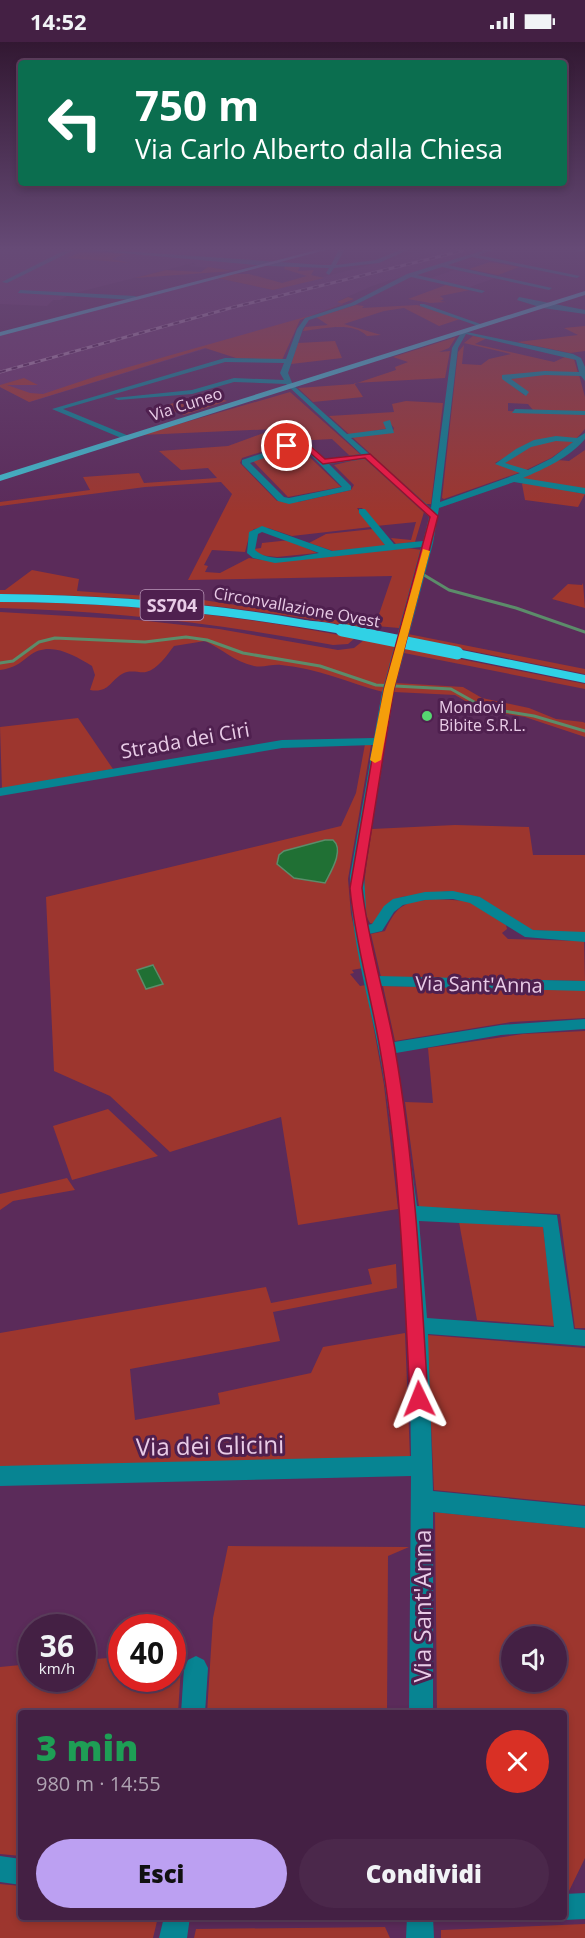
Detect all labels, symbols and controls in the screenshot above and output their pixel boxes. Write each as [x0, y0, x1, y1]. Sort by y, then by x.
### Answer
text: 14:52 [30, 6, 87, 36]
text: 750 m [135, 76, 259, 133]
icon: left [36, 84, 114, 162]
text: Via Carlo Alberto dalla Chiesa [135, 130, 503, 167]
street label: Via Cuneo [147, 382, 225, 426]
pin [261, 420, 312, 471]
icon: arrive [270, 429, 303, 462]
street label: Circonvallazione Ovest [212, 582, 382, 633]
road number: SS704 [140, 590, 204, 620]
place label: Mondovi Bibite S.R.L. [439, 696, 526, 736]
marker: Mondovi Bibite S.R.L. [420, 709, 434, 723]
street label: Strada dei Ciri [118, 715, 252, 765]
street label: Via Sant'Anna [415, 969, 543, 999]
position arrow [387, 1367, 451, 1431]
street label: Via dei Glicini [136, 1427, 284, 1463]
street label: Via Sant'Anna [405, 1530, 438, 1682]
speed limit sign: 40 [108, 1614, 186, 1692]
text: 36 [40, 1625, 74, 1666]
map controls [501, 1626, 567, 1692]
button: sound [501, 1626, 567, 1692]
text: km/h [39, 1658, 75, 1678]
text: 3 min [36, 1723, 138, 1772]
button: close [486, 1730, 549, 1793]
text: 980 m · 14:55 [36, 1770, 161, 1797]
button: Esci [36, 1839, 287, 1908]
button: Condividi [299, 1839, 549, 1908]

